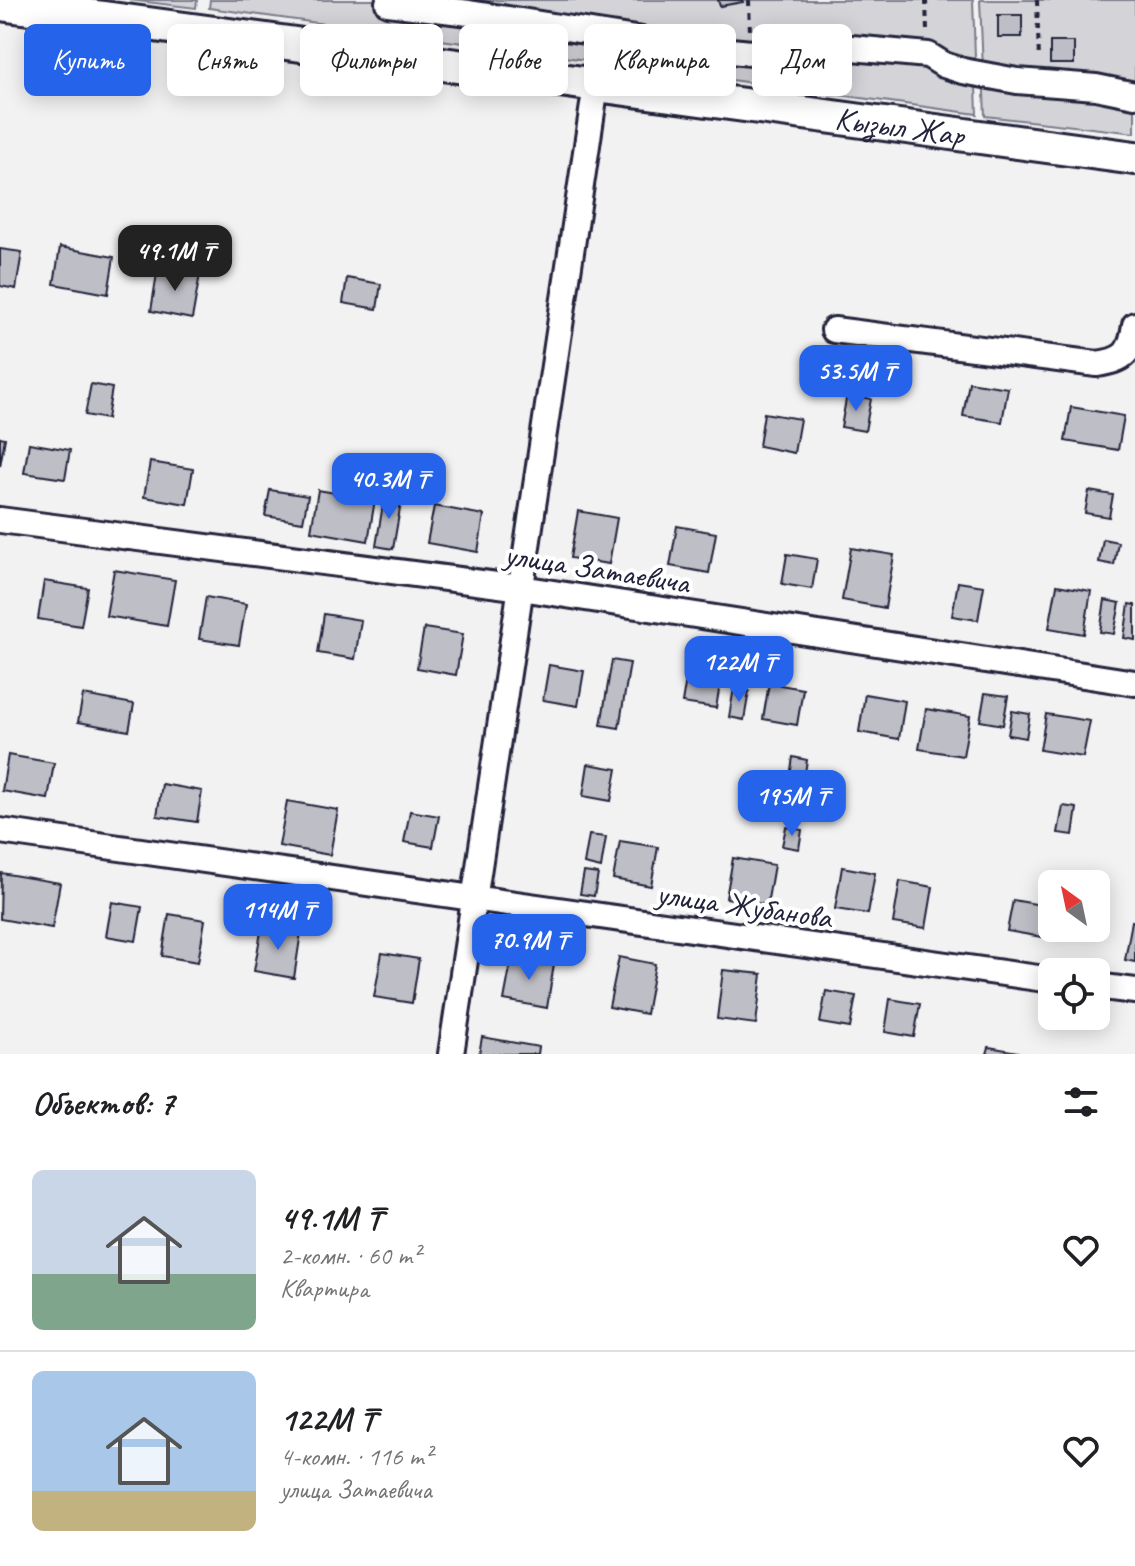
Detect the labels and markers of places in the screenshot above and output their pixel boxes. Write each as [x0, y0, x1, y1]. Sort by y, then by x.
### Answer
pin: 49.1M ₸ [101, 225, 249, 293]
pin: 53.5M ₸ [782, 345, 930, 413]
pin: 40.3M ₸ [315, 453, 463, 521]
pin: 122M ₸ [674, 636, 804, 704]
pin: 195M ₸ [727, 770, 857, 838]
pin: 114M ₸ [213, 884, 343, 952]
pin: 70.9M ₸ [455, 914, 603, 982]

